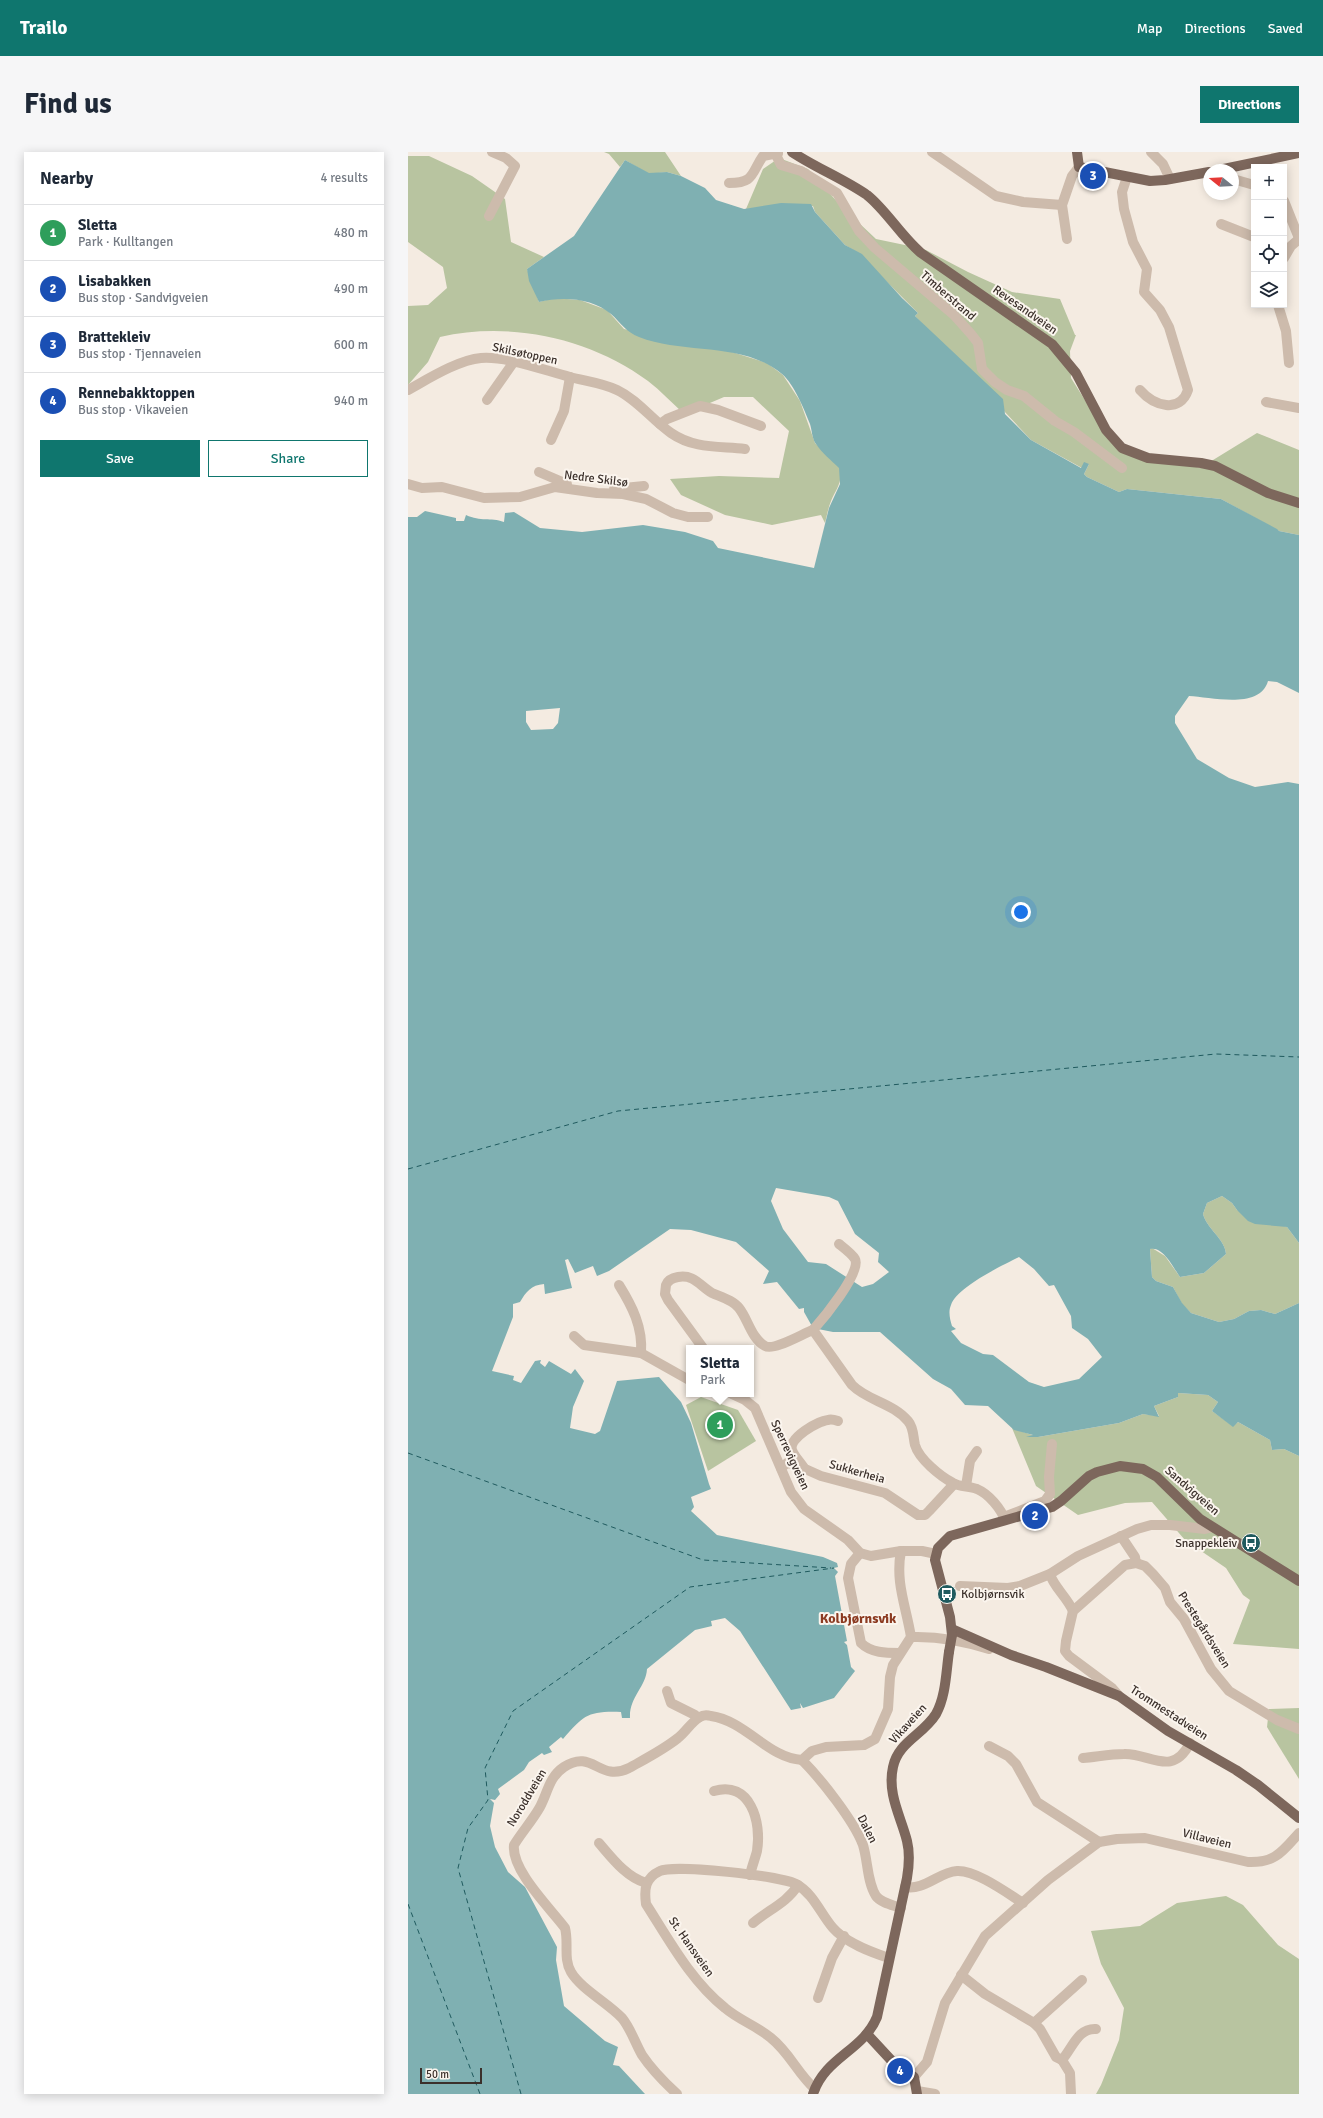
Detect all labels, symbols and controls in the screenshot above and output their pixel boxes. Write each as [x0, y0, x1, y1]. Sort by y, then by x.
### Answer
text: Trailo [20, 16, 67, 40]
text: Map [1137, 20, 1163, 37]
text: Directions [1185, 20, 1246, 37]
text: Saved [1268, 20, 1303, 37]
button: Directions [1200, 86, 1299, 123]
text: Find us [24, 87, 112, 121]
pin: 3 [1080, 161, 1106, 191]
north arrow [1203, 164, 1239, 200]
map controls [1251, 164, 1287, 308]
button: + [1251, 164, 1287, 200]
text: Nearby [40, 168, 93, 189]
text: 4 results [320, 170, 368, 186]
button: − [1251, 200, 1287, 236]
text: Sletta [78, 216, 117, 234]
text: 1 [49, 225, 57, 241]
text: 480 m [334, 225, 368, 241]
text: Park · Kulltangen [78, 234, 173, 250]
button: locate [1251, 236, 1287, 272]
street label: Timberstrand [917, 268, 979, 324]
text: Lisabakken [78, 272, 151, 290]
button: layers [1251, 272, 1287, 308]
text: 2 [49, 281, 57, 297]
text: 490 m [334, 281, 368, 297]
street label: Revesandveien [990, 282, 1060, 338]
text: Bus stop · Sandvigveien [78, 290, 208, 306]
text: Brattekleiv [78, 328, 150, 346]
text: 3 [49, 337, 57, 353]
text: 600 m [334, 337, 368, 353]
street label: Skilsøtoppen [491, 340, 559, 368]
text: Bus stop · Tjennaveien [78, 346, 201, 362]
text: Rennebakktoppen [78, 384, 195, 402]
text: 4 [49, 393, 57, 409]
text: 940 m [334, 393, 368, 409]
text: Bus stop · Vikaveien [78, 402, 188, 418]
button: Save [40, 440, 200, 477]
button: Share [208, 440, 368, 477]
street label: Nedre Skilsø [563, 468, 629, 490]
your location [1011, 902, 1031, 922]
popup [686, 1345, 754, 1397]
text: Sletta [700, 1354, 740, 1372]
text: Park [700, 1372, 725, 1388]
pin: 1 [707, 1410, 733, 1440]
street label: Sperrevigveien [767, 1418, 813, 1492]
street label: Sukkerheia [827, 1457, 887, 1487]
street label: Sandvigveien [1162, 1463, 1222, 1519]
pin: 2 [1022, 1501, 1048, 1531]
bus stop icon: Snappekleiv [1240, 1532, 1262, 1554]
place label: Snappekleiv [1175, 1536, 1238, 1551]
bus stop icon: Kolbjørnsvik [936, 1583, 958, 1605]
place label: Kolbjørnsvik [961, 1587, 1024, 1602]
street label: Prestegårdsveien [1174, 1589, 1234, 1671]
district label: Kolbjørnsvik [820, 1610, 897, 1627]
street label: Trommestadveien [1127, 1682, 1211, 1744]
street label: Vikaveien [886, 1701, 930, 1747]
street label: Noroddveien [504, 1766, 550, 1830]
street label: Dalen [854, 1812, 880, 1846]
street label: Villaveien [1181, 1826, 1233, 1852]
street label: St. Hansveien [665, 1914, 717, 1980]
pin: 4 [887, 2056, 913, 2086]
scale bar [420, 2066, 482, 2085]
text: 50 m [426, 2068, 449, 2081]

